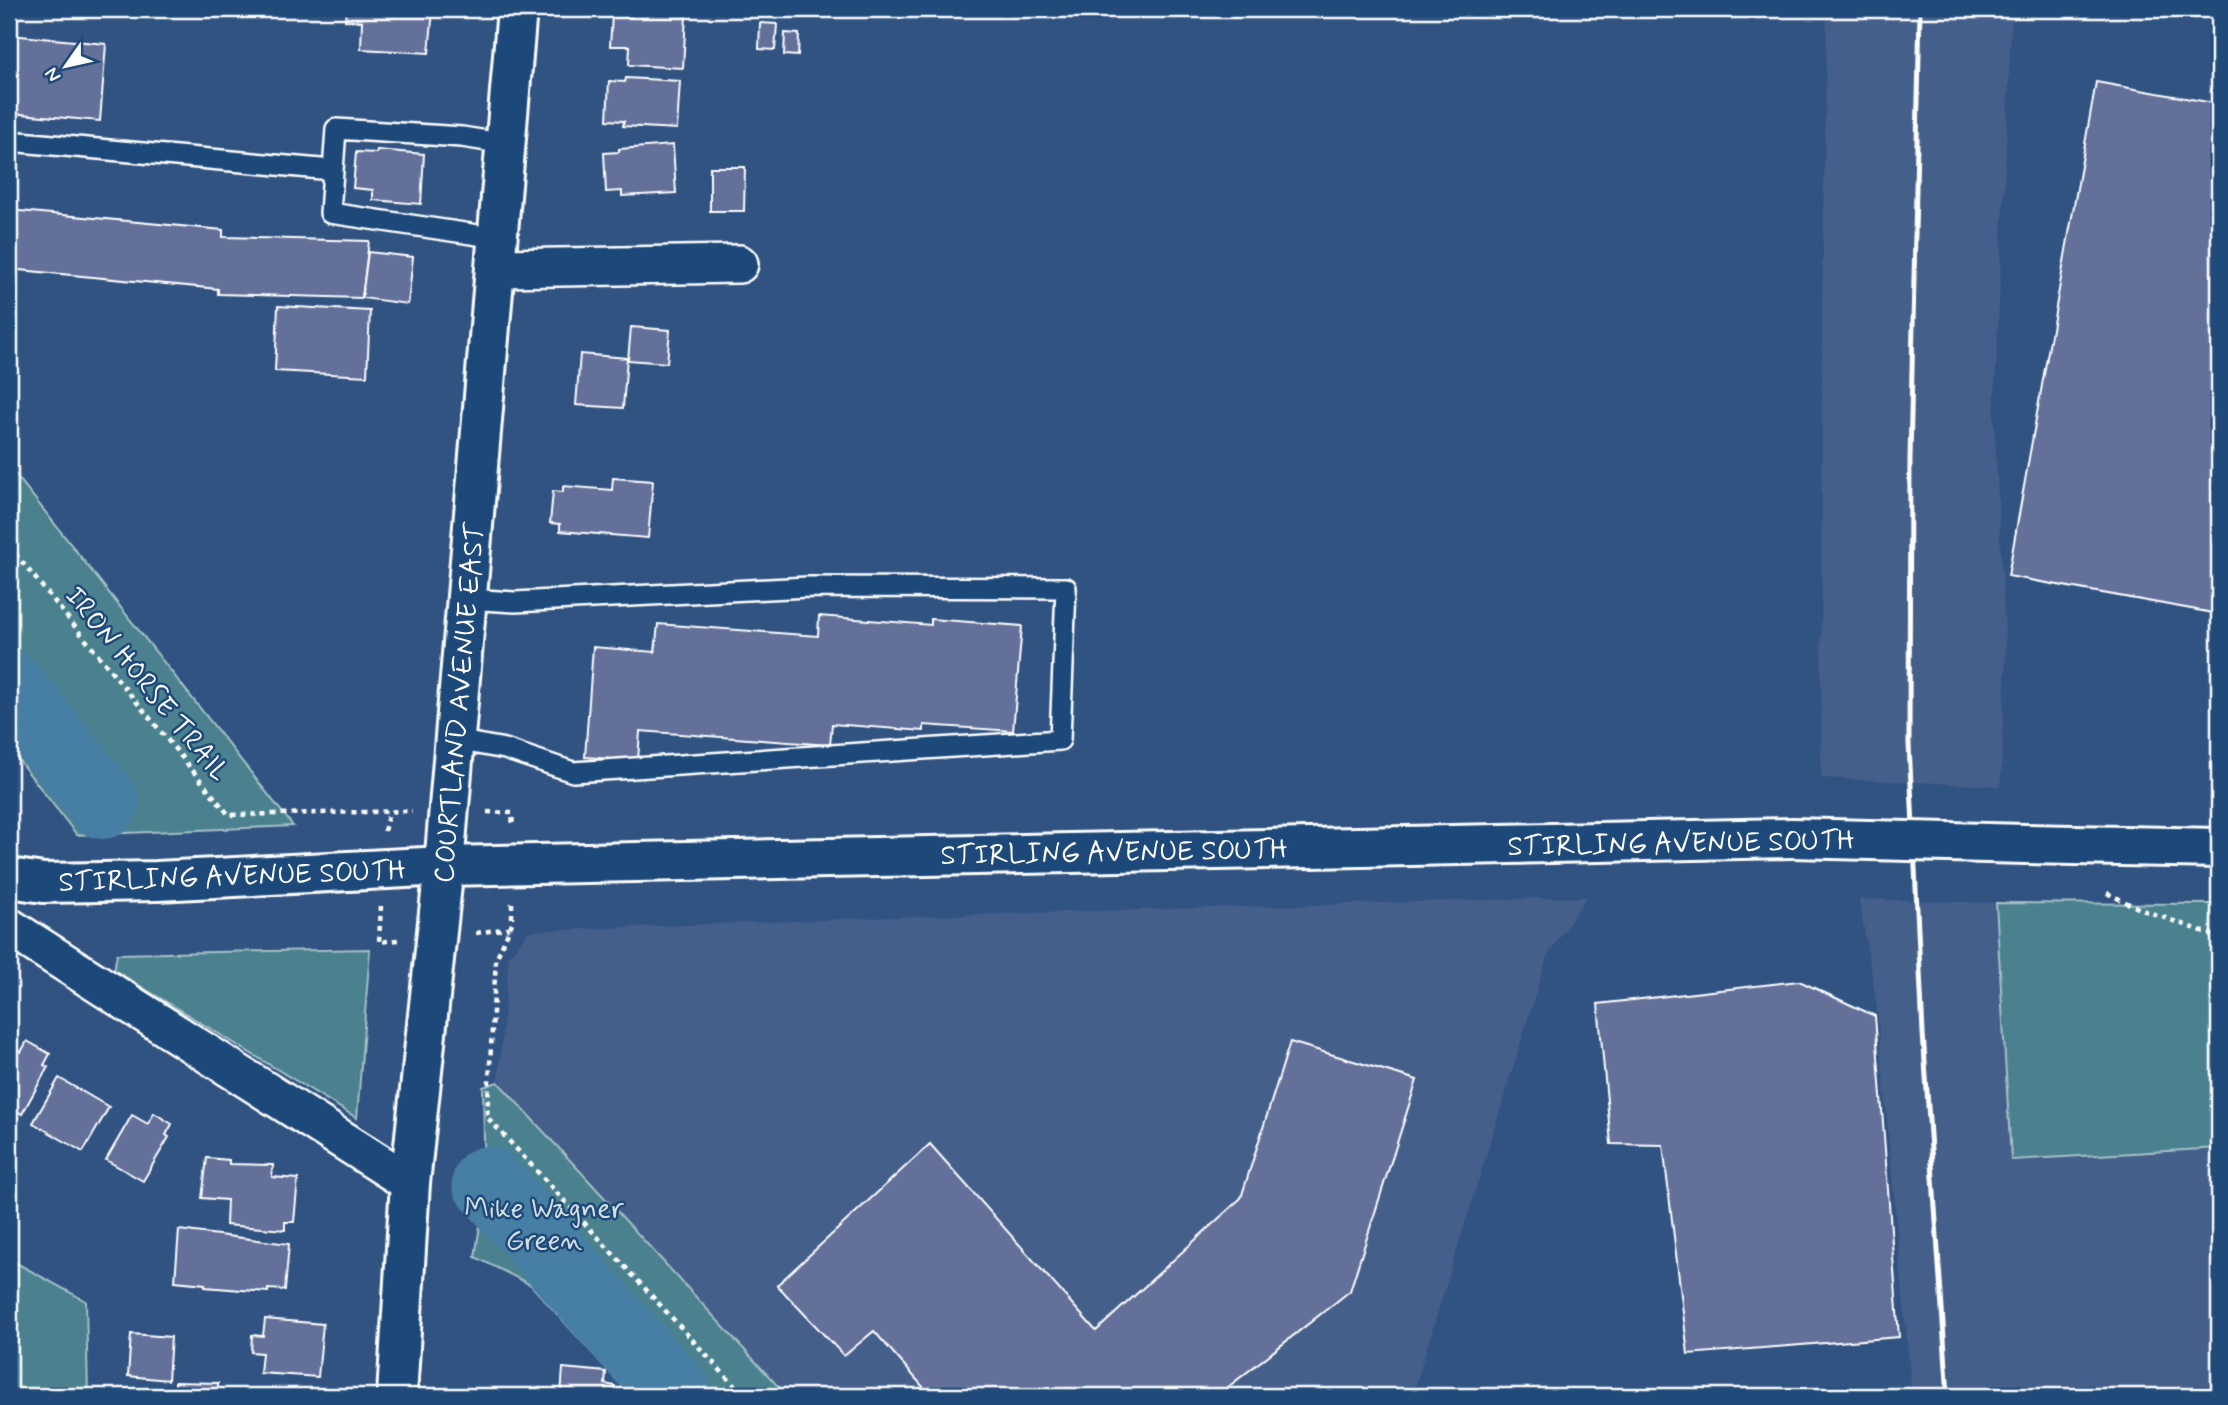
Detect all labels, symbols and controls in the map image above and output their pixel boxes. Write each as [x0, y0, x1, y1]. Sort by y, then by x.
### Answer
north arrow [32, 32, 102, 102]
text: N [39, 62, 67, 87]
street label: COURTLAND AVENUE EAST [426, 521, 495, 885]
street label: IRON HORSE TRAIL [56, 579, 236, 790]
street label: STIRLING AVENUE SOUTH [1507, 823, 1855, 866]
street label: STIRLING AVENUE SOUTH [940, 832, 1288, 875]
street label: STIRLING AVENUE SOUTH [58, 853, 406, 902]
park label: Mike Wagner Green [464, 1191, 625, 1260]

